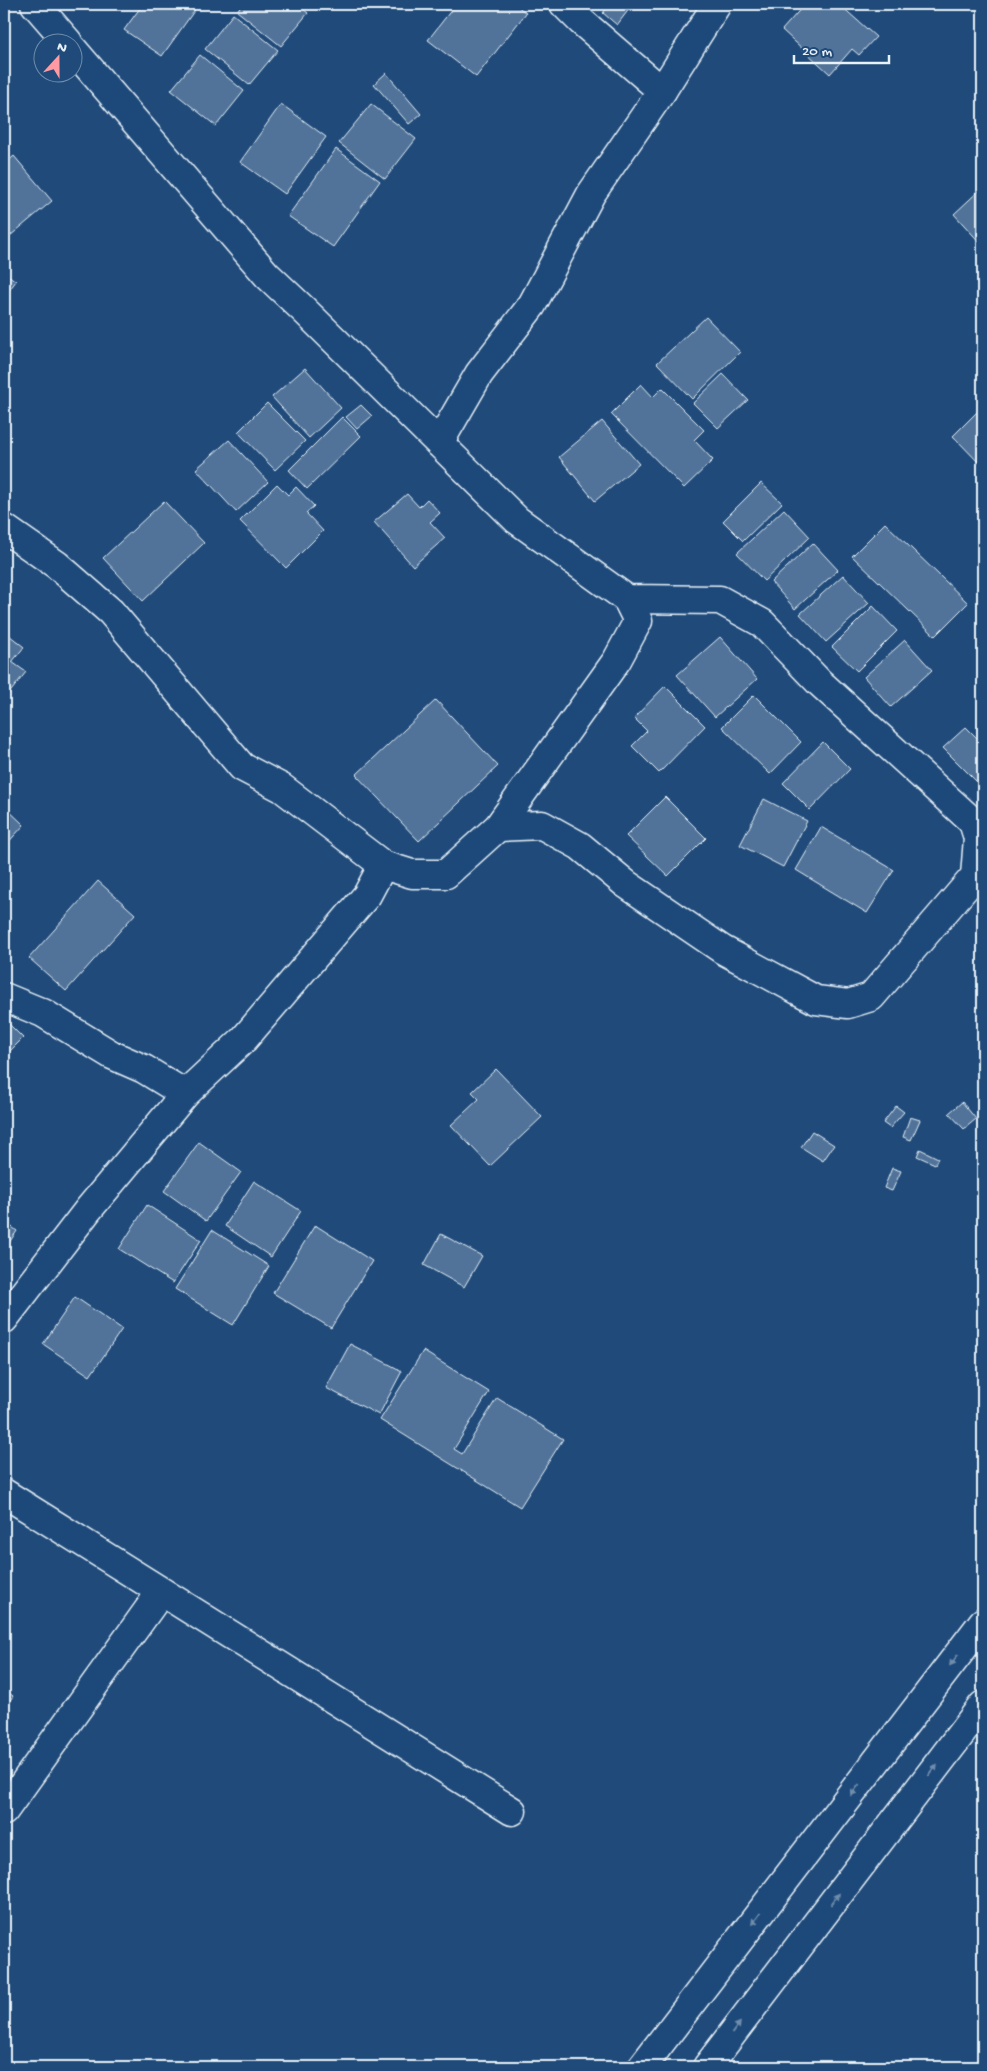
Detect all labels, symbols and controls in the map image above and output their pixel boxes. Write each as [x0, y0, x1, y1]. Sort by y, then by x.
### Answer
north arrow [32, 32, 82, 82]
scale bar [794, 32, 890, 64]
text: N [54, 39, 69, 58]
text: 20 m [802, 43, 832, 61]
one-way arrow [948, 1653, 959, 1666]
one-way arrow [928, 1764, 939, 1777]
one-way arrow [850, 1783, 860, 1797]
one-way arrow [830, 1892, 840, 1906]
one-way arrow [751, 1912, 761, 1925]
one-way arrow [731, 2022, 742, 2035]

